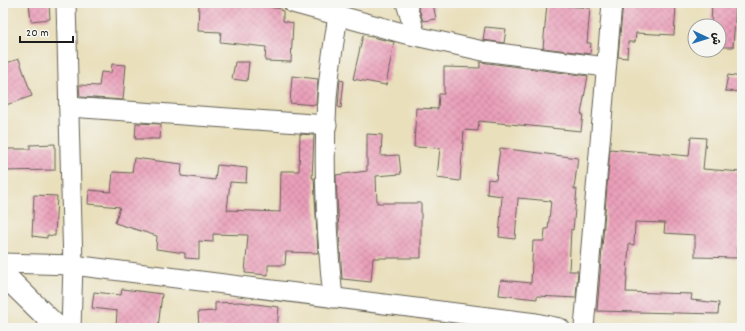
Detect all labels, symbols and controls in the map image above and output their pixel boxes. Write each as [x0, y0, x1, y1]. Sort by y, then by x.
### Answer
scale bar [20, 18, 73, 44]
north arrow [687, 18, 727, 58]
text: 20 m [26, 25, 49, 42]
text: ش [707, 32, 723, 45]

